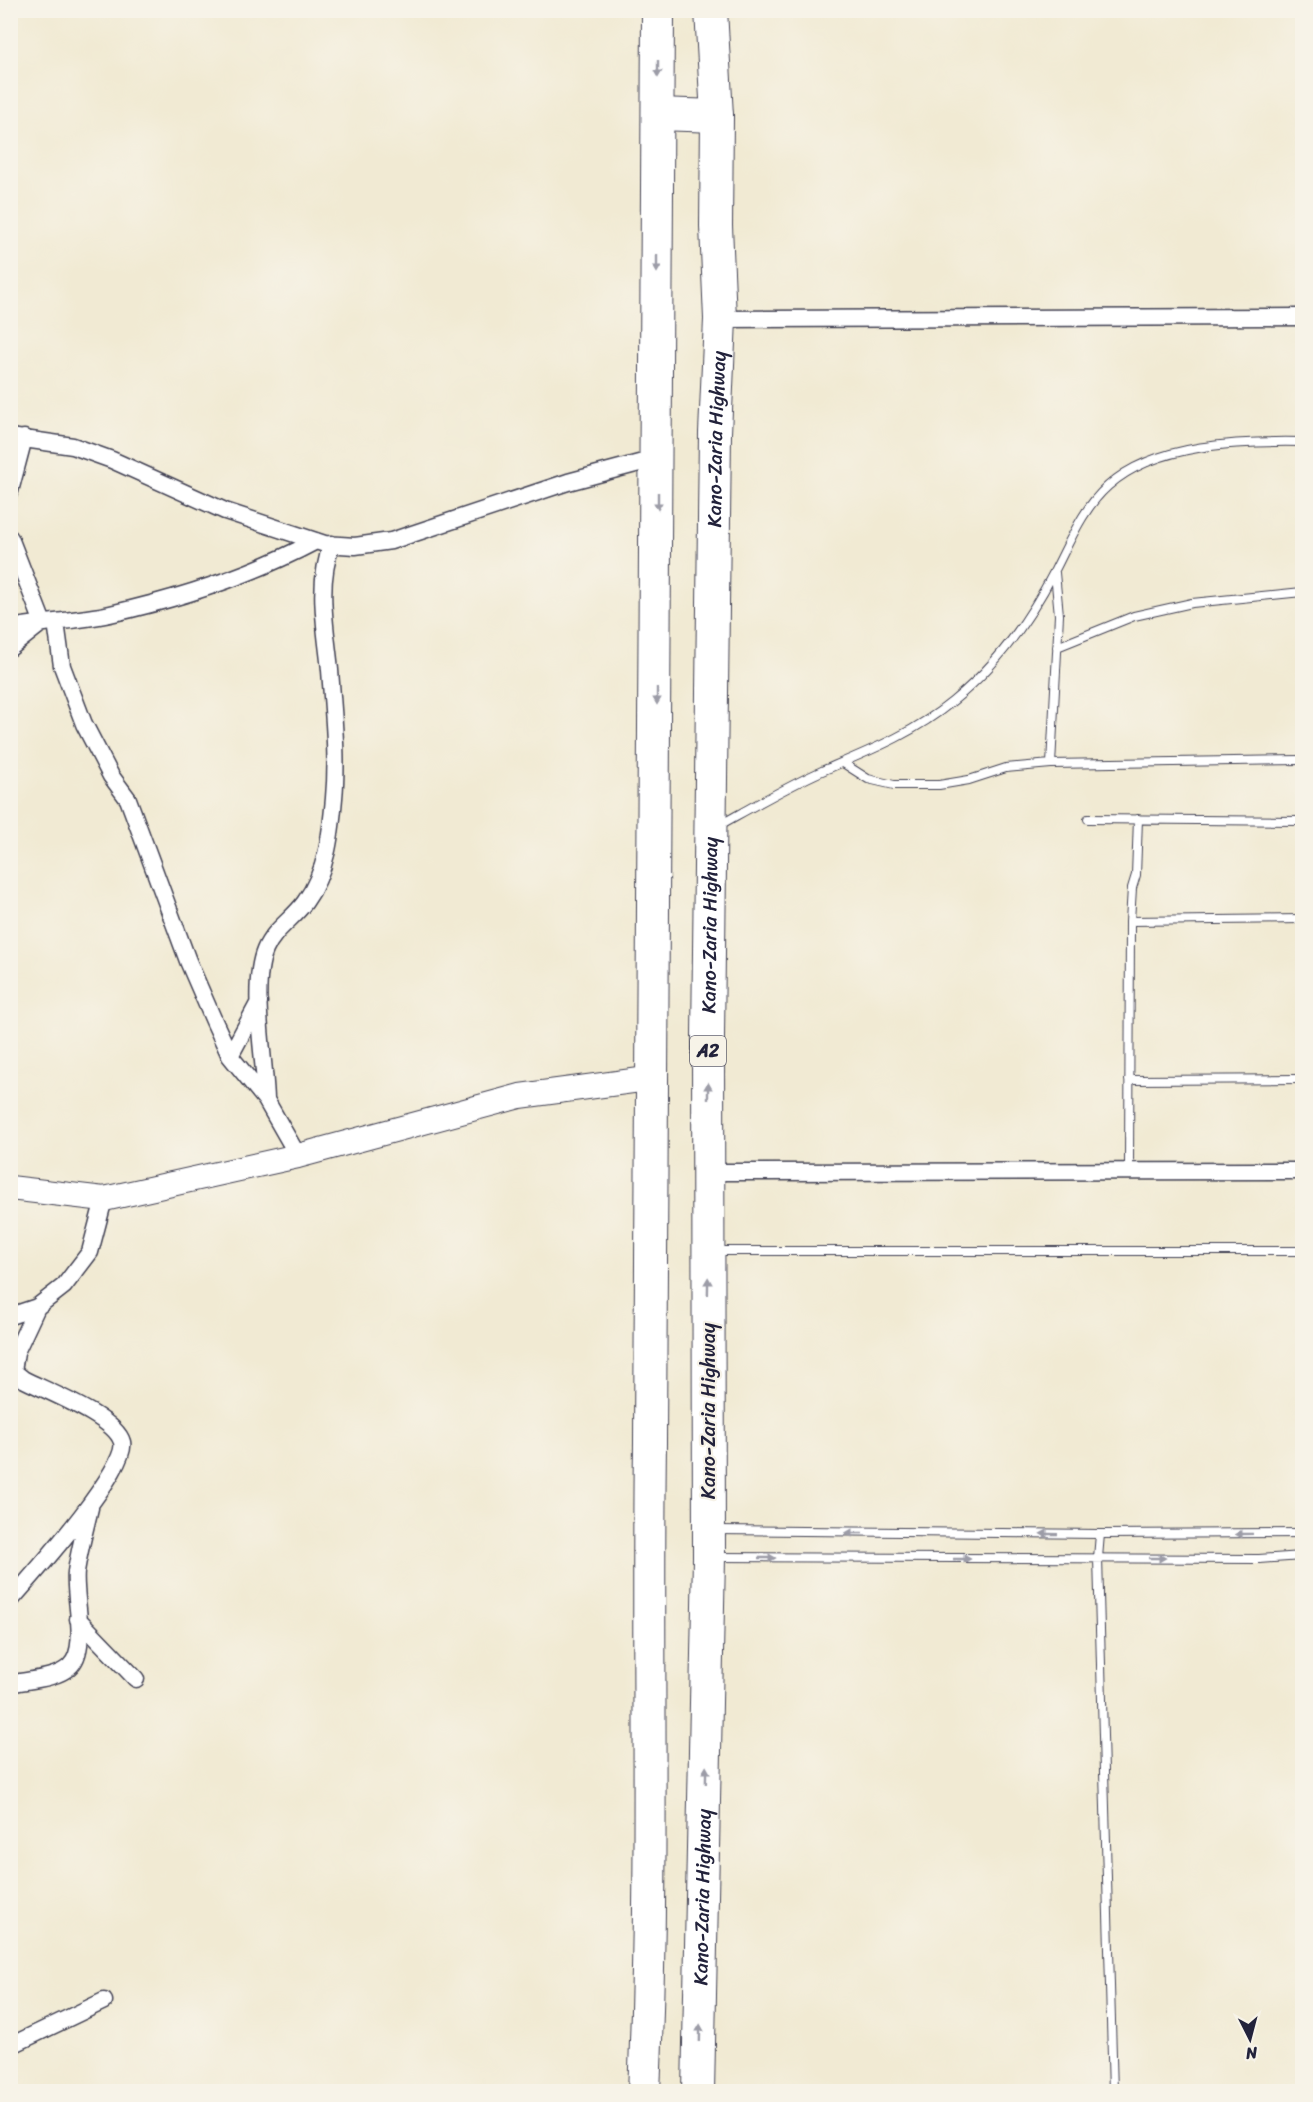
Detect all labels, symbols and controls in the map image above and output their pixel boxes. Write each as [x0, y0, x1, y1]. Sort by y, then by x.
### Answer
one-way arrow [653, 59, 663, 78]
one-way arrow [652, 254, 662, 273]
street label: Kano-Zaria Highway [697, 350, 737, 528]
one-way arrow [653, 491, 663, 510]
one-way arrow [652, 686, 662, 705]
street label: Kano-Zaria Highway [691, 836, 728, 1014]
road number: A2 [690, 1036, 726, 1066]
one-way arrow [703, 1082, 713, 1101]
one-way arrow [703, 1277, 713, 1296]
street label: Kano-Zaria Highway [691, 1322, 726, 1499]
one-way arrow [845, 1528, 864, 1538]
one-way arrow [1040, 1529, 1059, 1538]
one-way arrow [1235, 1529, 1254, 1539]
one-way arrow [758, 1553, 777, 1563]
one-way arrow [953, 1554, 972, 1564]
one-way arrow [1148, 1554, 1167, 1563]
one-way arrow [701, 1766, 710, 1785]
street label: Kano-Zaria Highway [683, 1808, 722, 1986]
north arrow [1220, 2009, 1280, 2069]
one-way arrow [695, 2024, 704, 2043]
text: N [1244, 2038, 1260, 2069]

